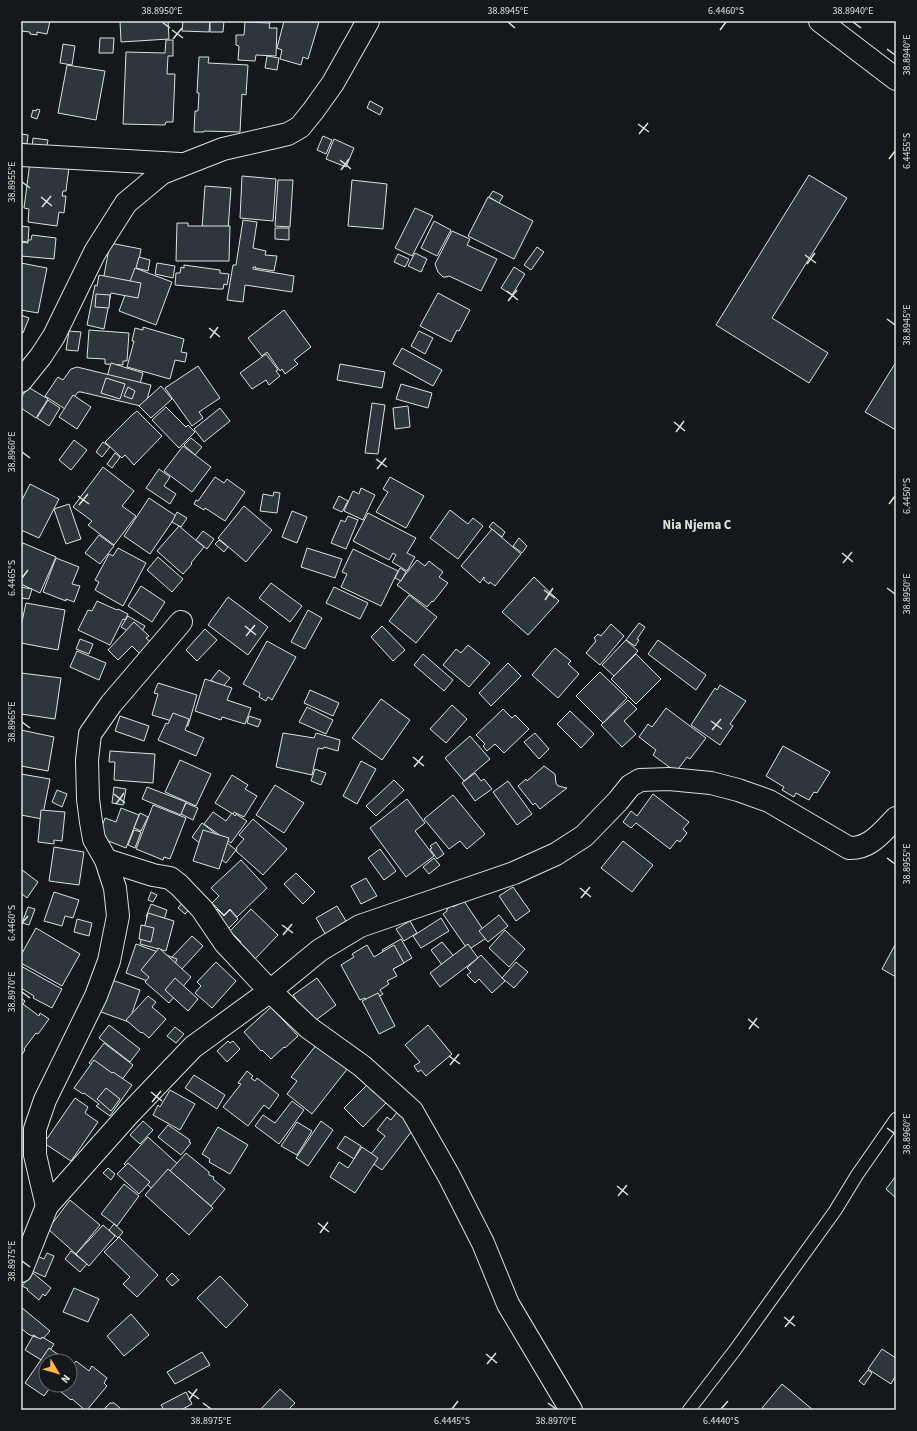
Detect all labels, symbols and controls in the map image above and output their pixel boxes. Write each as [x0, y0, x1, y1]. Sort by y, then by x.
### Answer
text: 38.8950°E [142, 4, 182, 18]
text: 38.8945°E [488, 4, 528, 18]
text: 6.4460°S [708, 4, 744, 18]
text: 38.8940°E [833, 4, 873, 18]
text: 38.8940°E [900, 35, 914, 75]
text: 6.4455°S [900, 133, 914, 169]
text: 38.8955°E [5, 162, 19, 202]
text: 38.8945°E [900, 305, 914, 345]
text: 38.8960°E [5, 432, 19, 472]
text: 6.4450°S [900, 478, 914, 514]
district label: Nia Njema C [663, 516, 732, 534]
text: 6.4465°S [5, 560, 19, 596]
text: 38.8950°E [900, 574, 914, 614]
text: 38.8965°E [5, 702, 19, 742]
text: 38.8955°E [900, 844, 914, 884]
text: 6.4460°S [5, 905, 19, 941]
text: 38.8970°E [5, 972, 19, 1012]
text: 38.8960°E [900, 1114, 914, 1154]
text: 38.8975°E [5, 1241, 19, 1281]
north arrow [38, 1353, 78, 1393]
text: N [57, 1371, 74, 1386]
text: 38.8975°E [191, 1414, 231, 1428]
text: 6.4445°S [434, 1414, 470, 1428]
text: 38.8970°E [536, 1414, 576, 1428]
text: 6.4440°S [703, 1414, 739, 1428]

